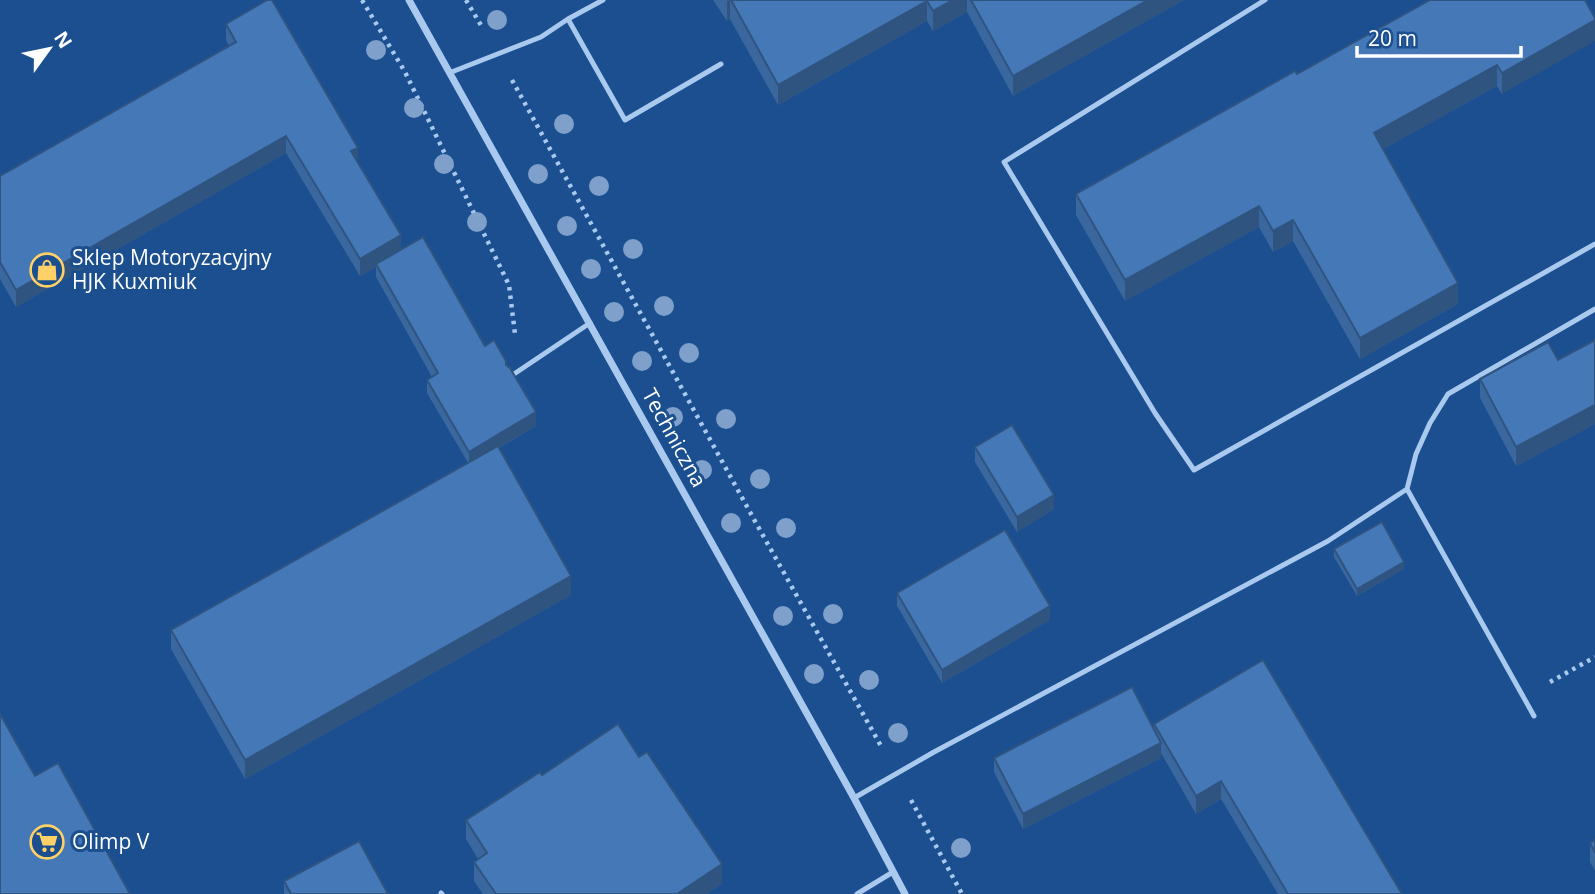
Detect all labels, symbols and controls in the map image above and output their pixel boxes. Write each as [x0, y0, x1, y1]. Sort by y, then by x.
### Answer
north arrow [14, 14, 84, 84]
scale bar [1357, 14, 1522, 58]
text: 20 m [1368, 24, 1417, 52]
text: N [48, 26, 78, 53]
place label: Sklep Motoryzacyjny HJK Kuxmiuk [72, 243, 272, 295]
shop icon: Sklep Motoryzacyjny HJK Kuxmiuk [28, 251, 66, 289]
street label: Techniczna [636, 383, 714, 492]
supermarket icon: Olimp V [28, 823, 66, 861]
place label: Olimp V [72, 827, 150, 855]

